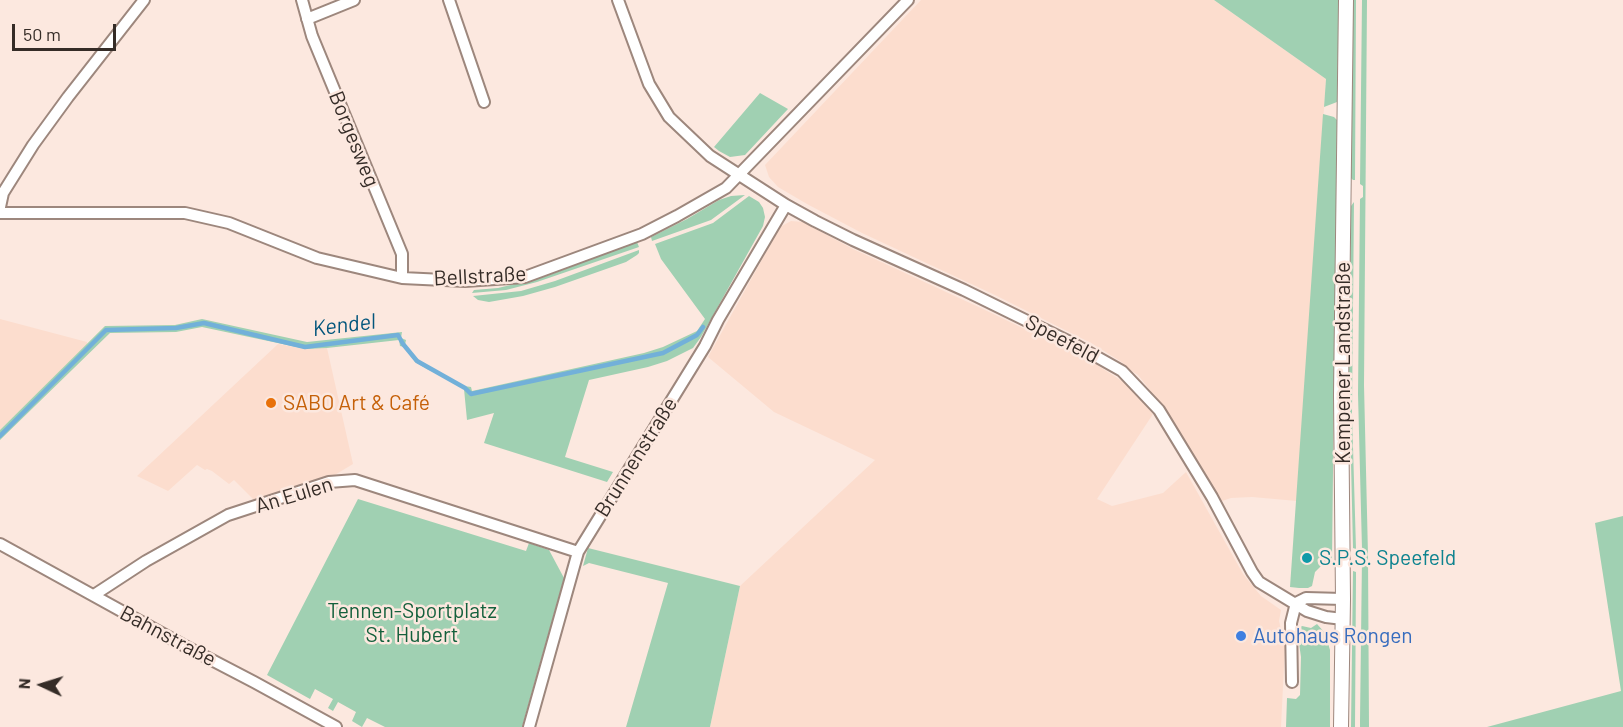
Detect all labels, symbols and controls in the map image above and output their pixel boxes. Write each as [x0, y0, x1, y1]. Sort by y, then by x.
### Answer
scale bar [15, 12, 118, 50]
text: 50 m [23, 23, 61, 45]
street label: Borgesweg [323, 88, 385, 190]
street label: Bellstraße [433, 261, 527, 291]
street label: Kempener Landstraße [1330, 262, 1356, 464]
water label: Kendel [311, 308, 377, 342]
street label: Speefeld [1021, 309, 1103, 369]
place label: SABO Art & Café [283, 390, 430, 416]
street label: Brunnenstraße [589, 393, 683, 521]
marker: SABO Art & Café [264, 396, 278, 410]
street label: An Eulen [252, 471, 336, 519]
place label: S.P.S. Speefeld [1319, 545, 1456, 571]
marker: S.P.S. Speefeld [1300, 551, 1314, 565]
park label: Tennen-Sportplatz St. Hubert [327, 598, 497, 648]
street label: Bahnstraße [116, 600, 220, 672]
place label: Autohaus Rongen [1253, 623, 1413, 649]
marker: Autohaus Rongen [1234, 629, 1248, 643]
north arrow [12, 655, 72, 715]
text: N [14, 678, 33, 690]

